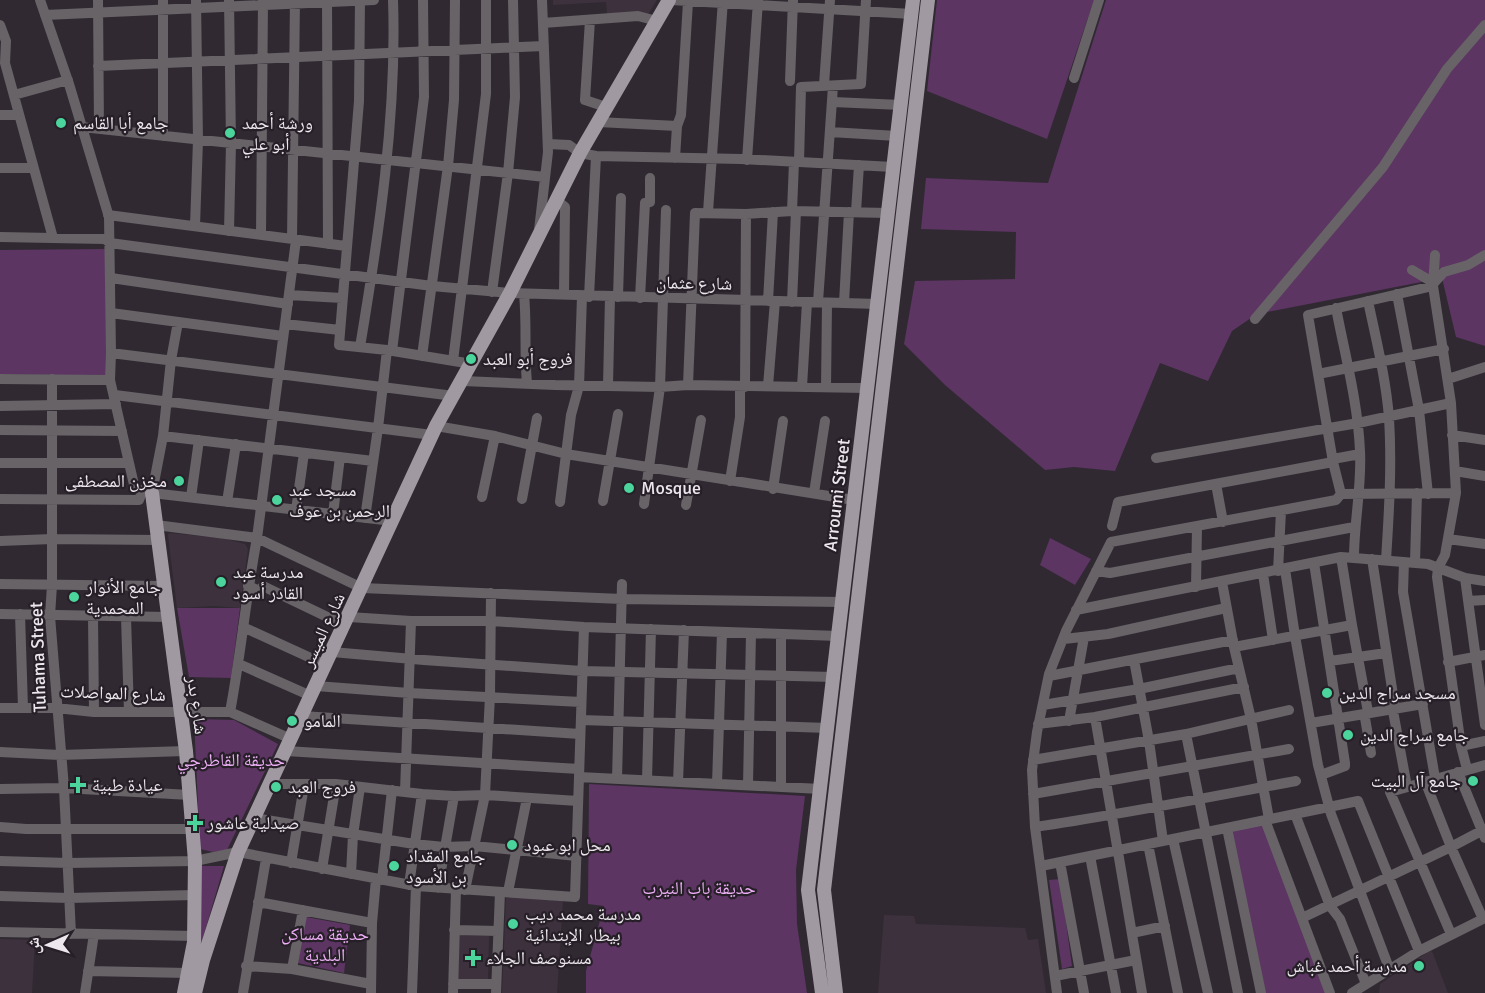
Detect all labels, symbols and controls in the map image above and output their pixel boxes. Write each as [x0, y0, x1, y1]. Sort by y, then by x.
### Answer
place label: جامع أبا القاسم [73, 112, 168, 135]
place label: ورشة أحمد أبو علي [242, 112, 313, 159]
marker: جامع أبا القاسم [54, 116, 68, 130]
marker: ورشة أحمد أبو علي [223, 126, 237, 140]
street label: شارع عثمان [656, 271, 732, 295]
place label: فروج أبو العبد [483, 348, 573, 371]
marker: فروج أبو العبد [464, 352, 478, 366]
street label: Arroumi Street [819, 437, 855, 553]
place label: مخزن المصطفى [65, 470, 167, 492]
marker: مخزن المصطفى [172, 474, 186, 488]
place label: Mosque [641, 477, 701, 499]
place label: مسجد عبد الرحمن بن عوف [289, 479, 390, 522]
marker: Mosque [622, 481, 636, 495]
marker: مسجد عبد الرحمن بن عوف [270, 493, 284, 507]
place label: مدرسة عبد القادر أسود [233, 561, 304, 604]
marker: مدرسة عبد القادر أسود [214, 575, 228, 589]
place label: جامع الأنوار المحمدية [85, 576, 161, 619]
street label: شارع الميسر [296, 589, 350, 672]
marker: جامع الأنوار المحمدية [67, 590, 81, 604]
street label: Tuhama Street [25, 601, 51, 713]
street label: شارع بدر [182, 673, 212, 736]
street label: شارع المواصلات [60, 680, 166, 706]
place label: مسجد سراج الدين [1339, 682, 1456, 705]
marker: مسجد سراج الدين [1320, 686, 1334, 700]
place label: المامو [304, 710, 341, 732]
marker: المامو [285, 714, 299, 728]
place label: جامع سراج الدين [1360, 724, 1469, 747]
marker: جامع سراج الدين [1341, 728, 1355, 742]
park label: حديقة القاطرجي [177, 749, 285, 775]
place label: جامع آل البيت [1371, 770, 1461, 793]
place label: عيادة طبية [92, 774, 163, 796]
marker: جامع آل البيت [1466, 774, 1480, 788]
marker: عيادة طبية [69, 776, 87, 794]
place label: فروج العبد [288, 776, 356, 799]
marker: فروج العبد [269, 780, 283, 794]
place label: صيدلية عاشور [206, 812, 299, 834]
marker: صيدلية عاشور [188, 816, 202, 830]
place label: محل ابو عبود [524, 834, 611, 856]
marker: محل ابو عبود [505, 838, 519, 852]
place label: جامع المقداد بن الأسود [406, 845, 486, 888]
marker: جامع المقداد بن الأسود [387, 859, 401, 873]
park label: حديقة باب النيرب [642, 877, 756, 899]
place label: مدرسة محمد ديب بيطار الإبتدائية [525, 903, 641, 946]
north arrow [18, 915, 78, 975]
marker: مدرسة محمد ديب بيطار الإبتدائية [506, 917, 520, 931]
park label: حديقة مساكن البلدية [281, 923, 369, 966]
text: ش [24, 937, 44, 955]
place label: مسنوصف الجلاء [486, 947, 592, 969]
marker: مسنوصف الجلاء [464, 949, 482, 967]
place label: مدرسة أحمد غباش [1287, 955, 1407, 977]
marker: مدرسة أحمد غباش [1412, 959, 1426, 973]

